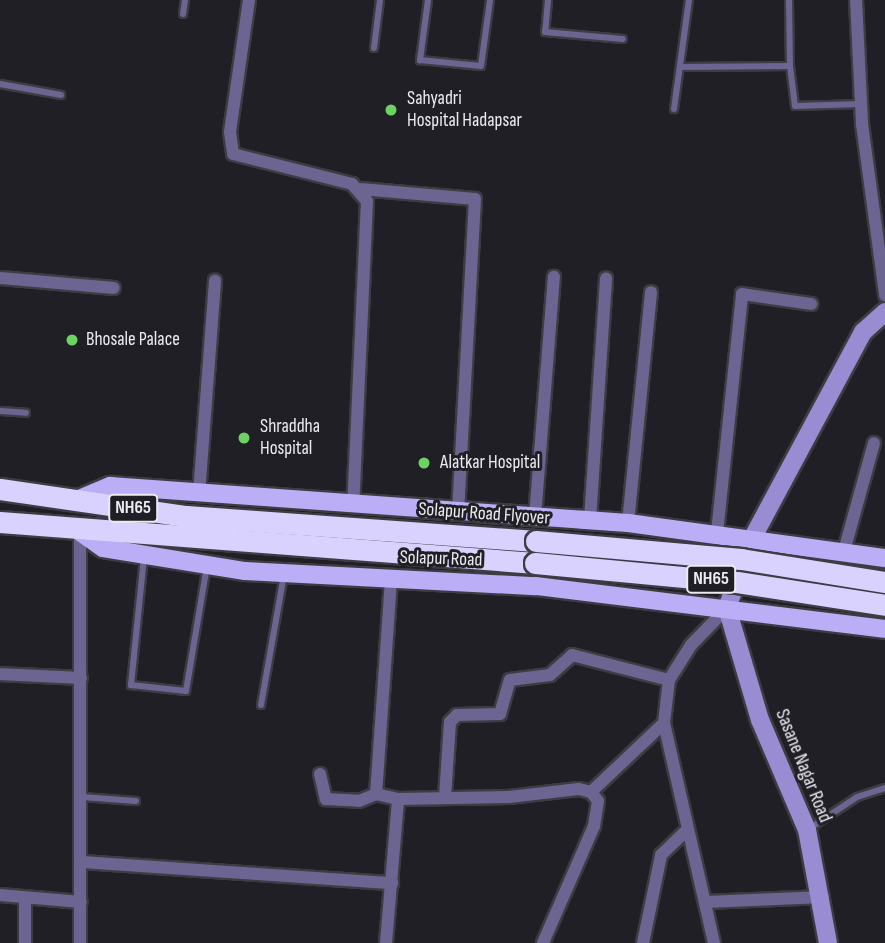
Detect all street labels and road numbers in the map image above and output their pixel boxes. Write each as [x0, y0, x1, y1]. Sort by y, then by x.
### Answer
road number: NH65 [107, 494, 159, 522]
street label: Solapur Road Flyover [417, 498, 551, 530]
street label: Solapur Road [399, 546, 483, 572]
road number: NH65 [685, 564, 737, 594]
street label: Sasane Nagar Road [770, 706, 836, 826]

